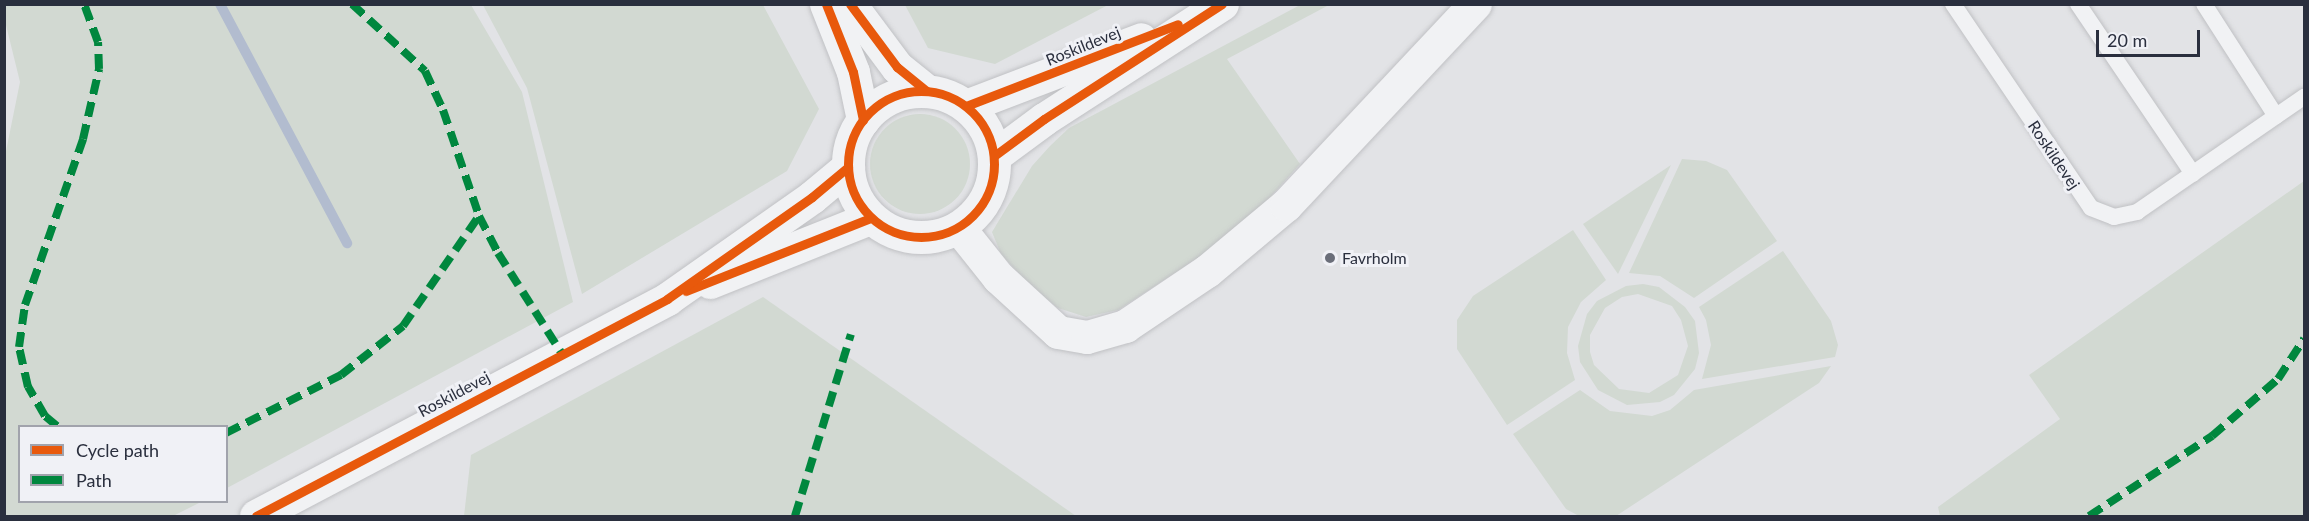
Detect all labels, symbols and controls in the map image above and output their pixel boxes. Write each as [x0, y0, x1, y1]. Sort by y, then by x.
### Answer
scale bar [2099, 18, 2202, 56]
street label: Roskildevej [1043, 22, 1123, 70]
text: 20 m [2107, 29, 2147, 51]
street label: Roskildevej [2024, 117, 2084, 193]
place label: Favrholm [1342, 248, 1407, 268]
marker: Favrholm [1323, 251, 1337, 265]
street label: Roskildevej [415, 367, 493, 421]
legend [18, 425, 228, 503]
text: Cycle path [76, 439, 159, 461]
text: Path [76, 469, 112, 491]

